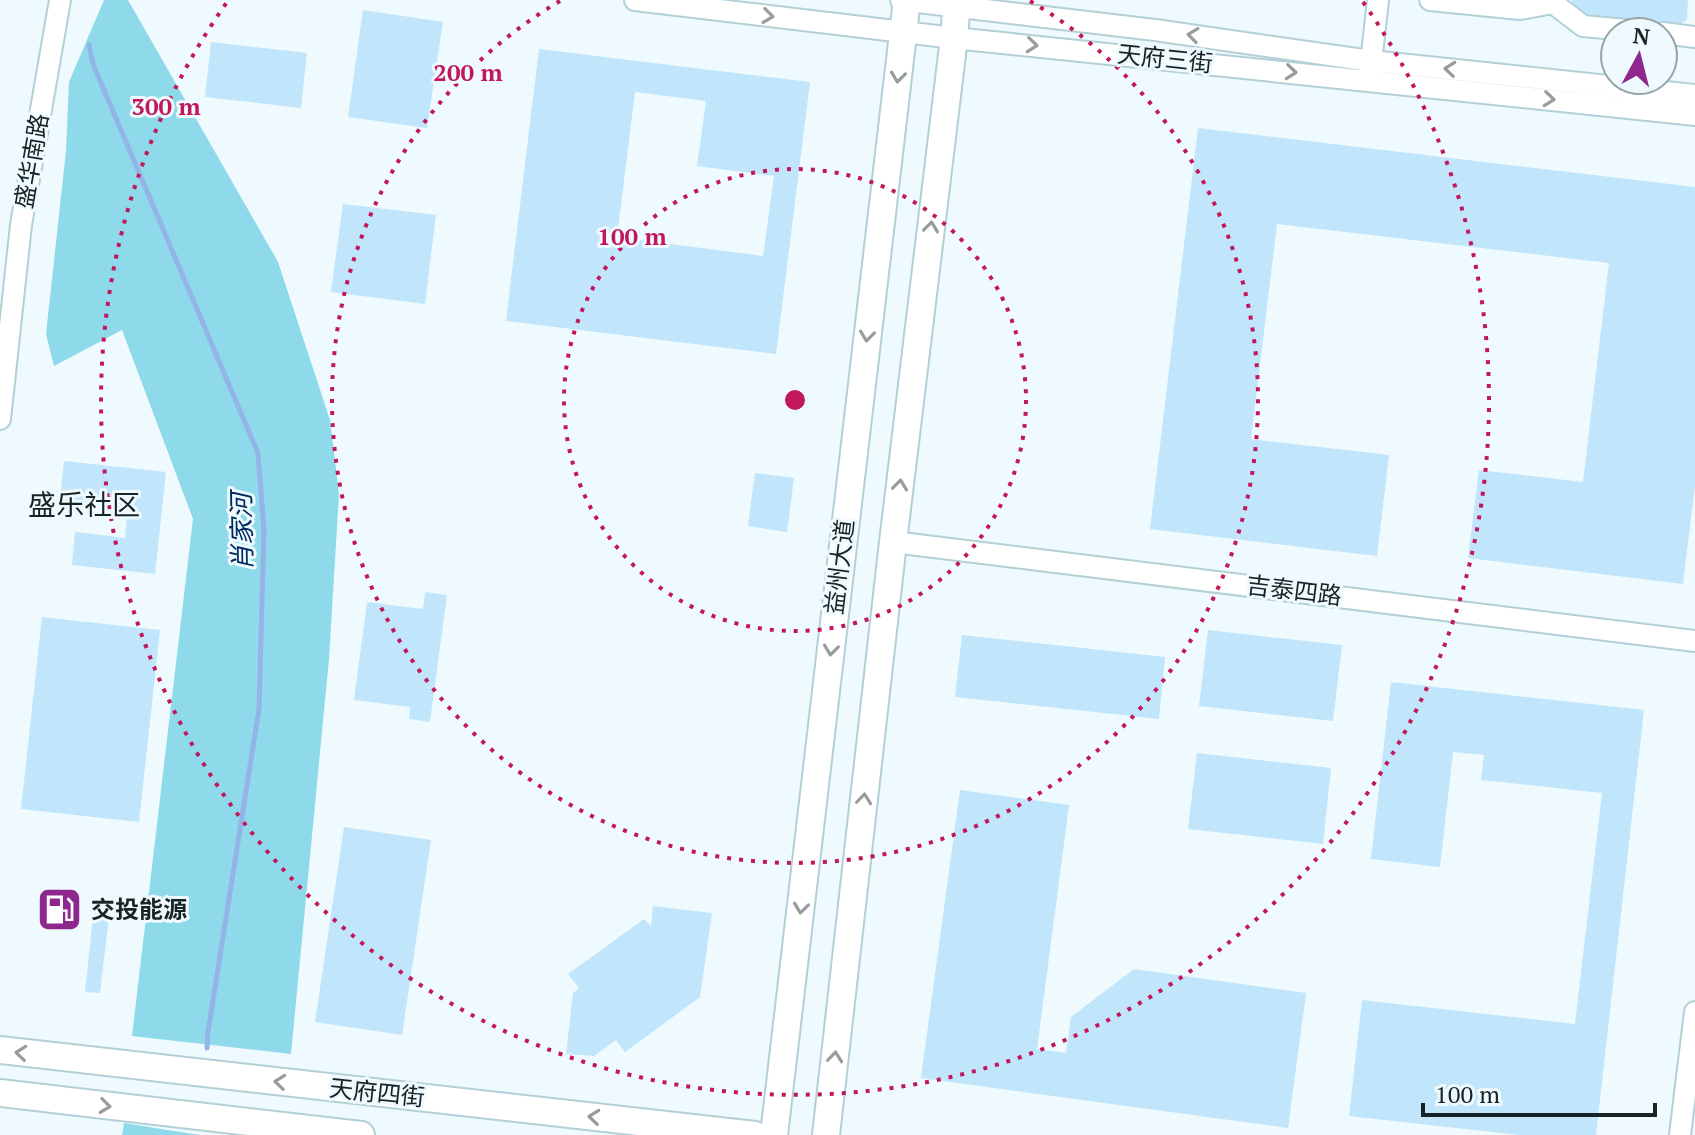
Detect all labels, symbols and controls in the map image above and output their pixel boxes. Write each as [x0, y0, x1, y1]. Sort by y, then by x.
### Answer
one-way arrow [762, 7, 775, 24]
north arrow [1599, 16, 1679, 96]
text: N [1631, 20, 1652, 51]
one-way arrow [1186, 27, 1199, 44]
one-way arrow [1026, 37, 1039, 54]
street label: 天府三街 [1116, 37, 1215, 79]
text: 200 m [433, 56, 503, 88]
one-way arrow [1443, 60, 1456, 77]
one-way arrow [1284, 63, 1297, 80]
one-way arrow [889, 71, 906, 84]
text: 300 m [131, 90, 201, 122]
one-way arrow [1543, 91, 1556, 108]
street label: 盛华南路 [7, 111, 55, 211]
text: 100 m [597, 220, 667, 252]
one-way arrow [923, 220, 940, 233]
one-way arrow [859, 330, 876, 343]
centre of rings [781, 386, 809, 414]
one-way arrow [891, 478, 908, 491]
district label: 盛乐社区 [28, 486, 140, 523]
water label: 肖家河 [223, 488, 259, 571]
street label: 益州大道 [817, 517, 861, 616]
street label: 吉泰四路 [1245, 568, 1344, 612]
one-way arrow [822, 643, 839, 656]
one-way arrow [855, 792, 872, 806]
fuel station icon: 交投能源 [36, 886, 84, 934]
place label: 交投能源 [91, 893, 187, 925]
one-way arrow [792, 902, 809, 915]
one-way arrow [14, 1044, 27, 1061]
one-way arrow [826, 1051, 843, 1064]
scale bar [1423, 1067, 1655, 1117]
street label: 天府四街 [328, 1071, 427, 1113]
one-way arrow [273, 1073, 286, 1090]
text: 100 m [1435, 1078, 1500, 1110]
one-way arrow [99, 1097, 112, 1114]
one-way arrow [587, 1109, 601, 1126]

